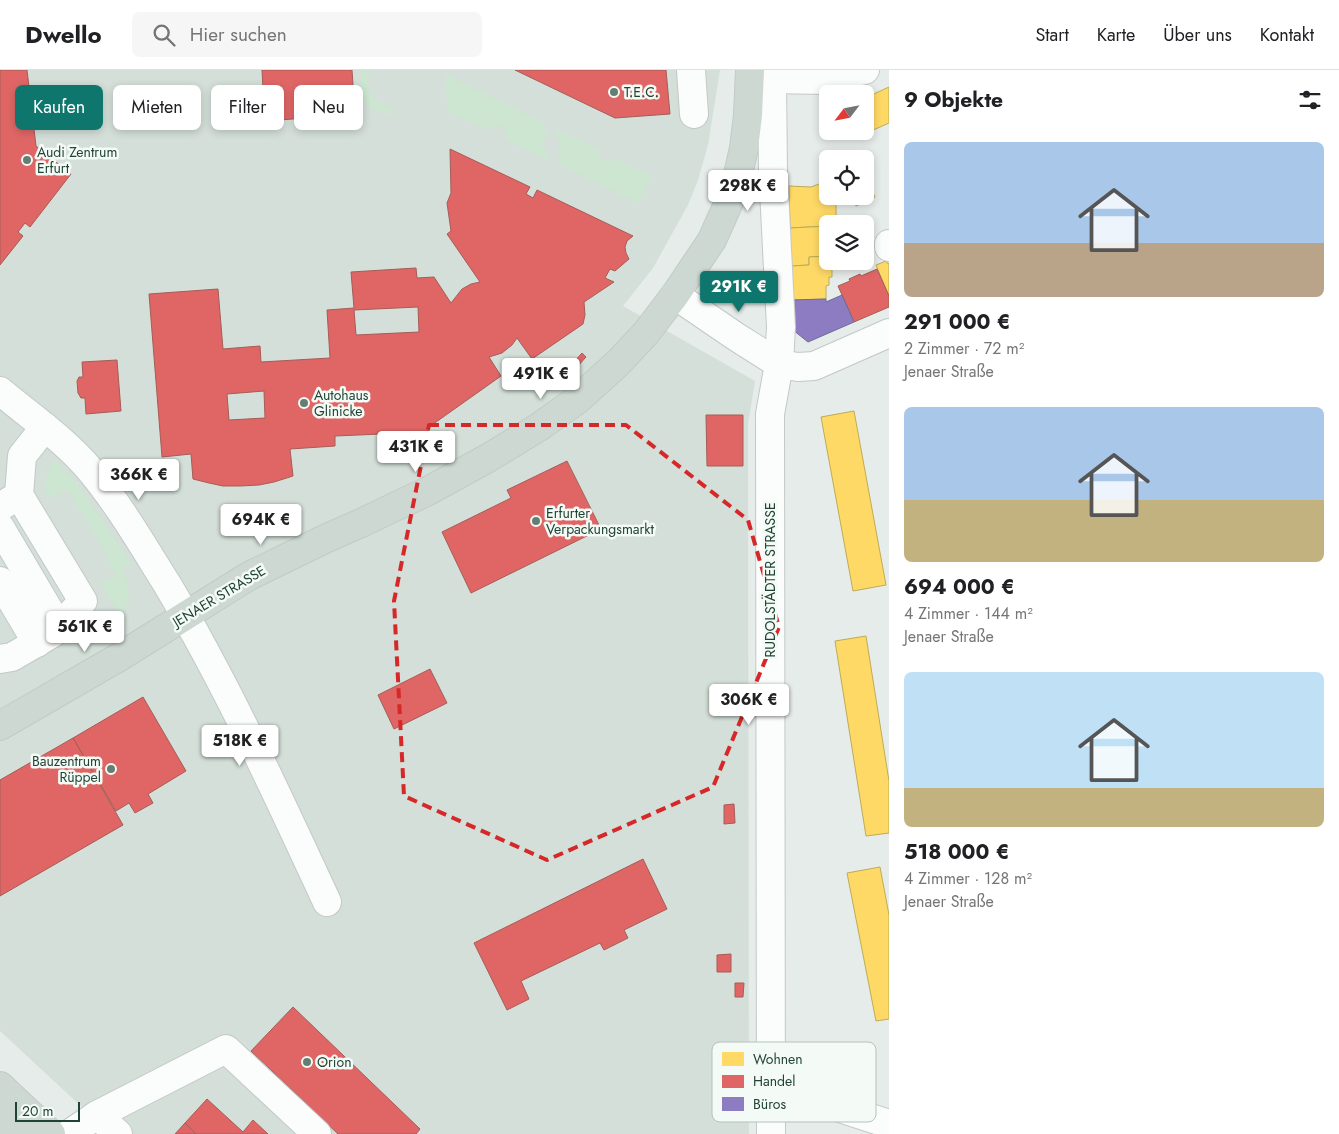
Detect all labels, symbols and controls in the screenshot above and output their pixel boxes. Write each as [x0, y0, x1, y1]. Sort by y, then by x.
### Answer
search box [132, 12, 482, 57]
text: Dwello [25, 17, 102, 52]
icon: search [150, 21, 178, 49]
text: Hier suchen [190, 21, 287, 48]
text: Start [1035, 22, 1069, 48]
text: Karte [1097, 22, 1135, 48]
text: Über uns [1163, 22, 1232, 48]
text: Kontakt [1260, 22, 1314, 48]
place label: T.E.C. [624, 82, 659, 102]
chip: Kaufen [15, 85, 103, 130]
chip: Mieten [113, 85, 201, 130]
chip: Filter [211, 85, 284, 130]
chip: Neu [294, 85, 363, 130]
north arrow [819, 85, 874, 140]
map controls [819, 85, 874, 270]
text: 9 Objekte [904, 85, 1003, 115]
marker: T.E.C. [608, 86, 620, 98]
icon: filters [1296, 86, 1324, 114]
place label: Audi Zentrum Erfurt [37, 142, 117, 178]
button: locate [819, 150, 874, 205]
marker: Audi Zentrum Erfurt [21, 154, 33, 166]
pin: 298K € [707, 170, 789, 212]
text: 298K € [719, 174, 777, 197]
icon: home [1069, 175, 1159, 265]
button: layers [819, 215, 874, 270]
pin: 291K € [698, 270, 780, 313]
text: 291K € [711, 275, 767, 298]
text: 291 000 € [904, 307, 1011, 337]
text: 2 Zimmer · 72 m² [904, 337, 1024, 360]
pin: 491K € [500, 358, 582, 400]
text: Jenaer Straße [904, 360, 994, 383]
text: 491K € [513, 362, 569, 385]
place label: Autohaus Glinicke [314, 385, 369, 421]
marker: Autohaus Glinicke [298, 397, 310, 409]
pin: 431K € [375, 430, 457, 473]
text: 431K € [388, 435, 444, 458]
icon: home [1069, 440, 1159, 530]
pin: 366K € [98, 458, 180, 501]
text: 366K € [110, 463, 168, 486]
street label: RUDOLSTÄDTER STRASSE [760, 502, 780, 658]
place label: Erfurter Verpackungsmarkt [546, 503, 654, 539]
pin: 694K € [220, 504, 302, 546]
text: 694K € [231, 508, 291, 531]
marker: Erfurter Verpackungsmarkt [530, 515, 542, 527]
street label: JENAER STRASSE [167, 560, 269, 633]
text: 694 000 € [904, 572, 1015, 602]
text: 4 Zimmer · 144 m² [904, 602, 1033, 625]
pin: 561K € [44, 610, 126, 653]
text: 561K € [57, 615, 113, 638]
text: Jenaer Straße [904, 625, 994, 648]
pin: 306K € [708, 684, 790, 726]
text: 306K € [720, 688, 778, 711]
icon: home [1069, 705, 1159, 795]
pin: 518K € [199, 724, 281, 767]
text: 518K € [213, 729, 267, 752]
place label: Bauzentrum Rüppel [32, 751, 101, 787]
marker: Bauzentrum Rüppel [105, 763, 117, 775]
text: 518 000 € [904, 837, 1009, 867]
text: 4 Zimmer · 128 m² [904, 867, 1032, 890]
text: Jenaer Straße [904, 890, 994, 913]
legend [712, 1042, 876, 1122]
text: Wohnen [753, 1049, 803, 1069]
place label: Orion [317, 1052, 352, 1072]
marker: Orion [301, 1056, 313, 1068]
text: Handel [753, 1071, 796, 1091]
text: Büros [753, 1094, 786, 1114]
scale bar [15, 1099, 80, 1122]
text: 20 m [22, 1101, 54, 1121]

